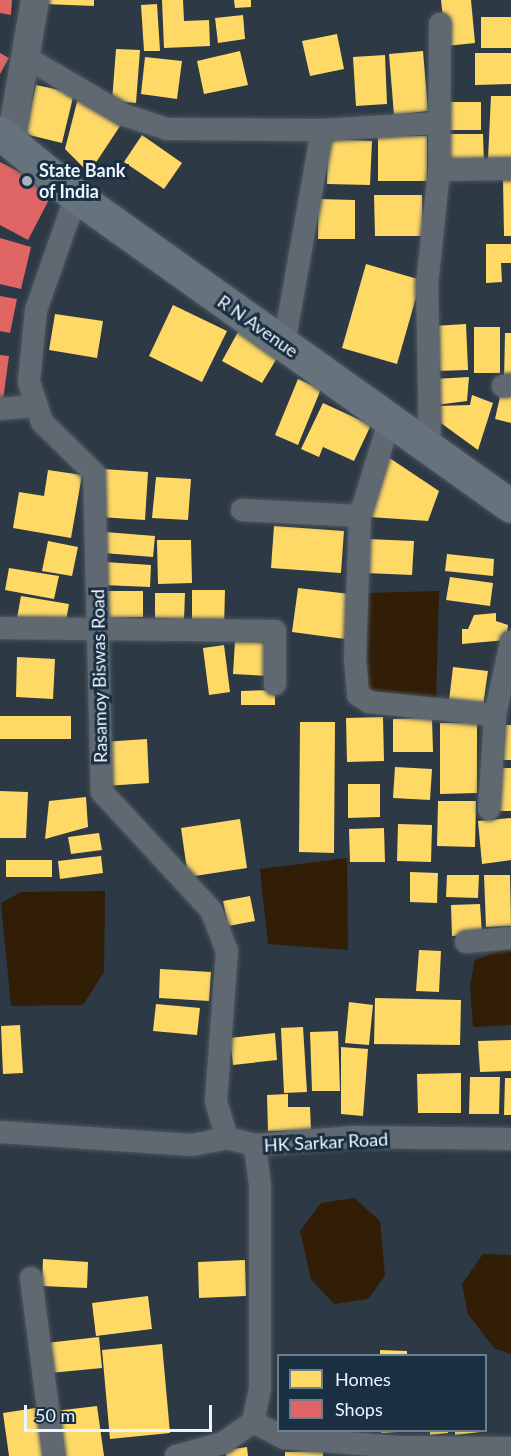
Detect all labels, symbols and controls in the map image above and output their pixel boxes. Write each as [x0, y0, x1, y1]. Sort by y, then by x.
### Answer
place label: State Bank of India [39, 160, 125, 202]
marker: State Bank of India [20, 174, 34, 188]
street label: R N Avenue [213, 290, 303, 362]
street label: Rasamoy Biswas Road [87, 589, 111, 763]
street label: HK Sarkar Road [263, 1128, 389, 1156]
legend [277, 1354, 487, 1432]
text: Homes [335, 1368, 391, 1390]
scale bar [27, 1393, 214, 1431]
text: Shops [335, 1398, 383, 1420]
text: 50 m [35, 1404, 75, 1426]

